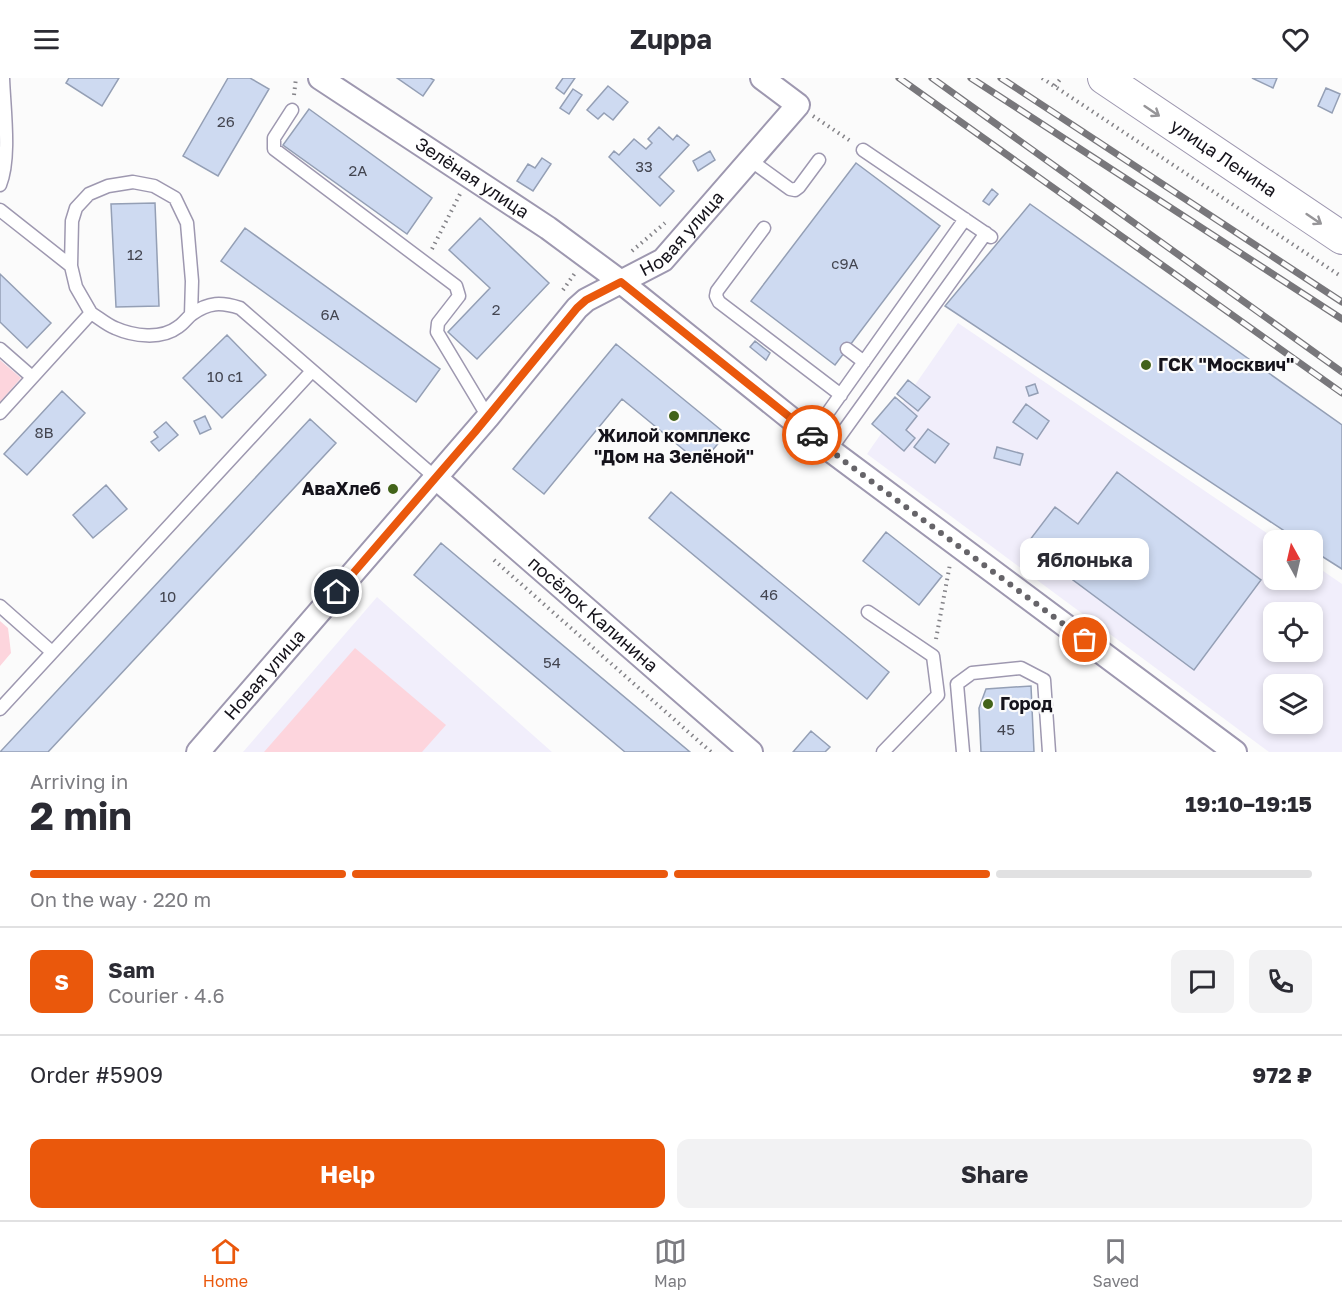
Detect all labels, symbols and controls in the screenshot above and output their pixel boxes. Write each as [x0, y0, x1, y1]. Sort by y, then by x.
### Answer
icon: menu [30, 23, 63, 56]
text: Zuppa [630, 23, 712, 55]
icon: heart [1279, 23, 1312, 56]
one-way arrow [1144, 104, 1161, 117]
house number: 26 [217, 112, 235, 130]
street label: улица Ленина [1167, 114, 1282, 201]
street label: Зелёная улица [412, 132, 534, 223]
house number: 33 [635, 157, 653, 175]
house number: 2А [349, 161, 367, 179]
street label: Новая улица [635, 186, 728, 280]
one-way arrow [1306, 213, 1322, 225]
house number: 12 [127, 245, 143, 263]
house number: с9А [831, 254, 859, 272]
house number: 2 [492, 300, 500, 318]
house number: 6А [320, 305, 340, 323]
place label: ГСК "Москвич" [1158, 353, 1294, 375]
marker: ГСК "Москвич" [1139, 358, 1153, 372]
house number: 10 с1 [207, 367, 243, 385]
courier [782, 405, 842, 465]
marker: Жилой комплекс "Дом на Зелёной" [667, 409, 681, 423]
icon: car [796, 419, 829, 452]
house number: 8В [34, 423, 54, 441]
place label: Жилой комплекс "Дом на Зелёной" [594, 424, 754, 467]
place label: АваХлеб [302, 477, 381, 499]
marker: АваХлеб [386, 482, 400, 496]
north arrow [1263, 530, 1323, 590]
map controls [1263, 530, 1323, 734]
callout: Яблонька [1020, 538, 1150, 580]
text: Яблонька [1036, 547, 1133, 571]
street label: посёлок Калинина [524, 551, 663, 676]
pin [311, 566, 362, 617]
icon: home [320, 575, 353, 608]
house number: 46 [760, 585, 778, 603]
house number: 10 [160, 587, 176, 605]
button: locate [1263, 602, 1323, 662]
pin [1059, 614, 1110, 665]
icon: bag [1068, 623, 1101, 656]
street label: Новая улица [219, 625, 309, 724]
house number: 54 [543, 653, 561, 671]
button: layers [1263, 674, 1323, 734]
place label: Город [1000, 692, 1052, 714]
marker: Город [981, 697, 995, 711]
house number: 45 [997, 720, 1015, 738]
text: Arriving in [30, 769, 128, 793]
text: 19:10–19:15 [1185, 790, 1312, 817]
text: 2 min [30, 792, 132, 839]
text: On the way · 220 m [30, 887, 211, 911]
button: chat [1171, 950, 1234, 1013]
button: phone [1249, 950, 1312, 1013]
text: Sam [108, 956, 155, 983]
text: S [54, 968, 69, 995]
text: Courier · 4.6 [108, 983, 225, 1007]
text: Order #5909 [30, 1061, 163, 1088]
text: 972 ₽ [1252, 1061, 1312, 1088]
button: Help [30, 1139, 665, 1208]
button: Share [677, 1139, 1312, 1208]
tab: Home [203, 1235, 248, 1291]
tab: Map [654, 1235, 687, 1291]
tab: Saved [1092, 1235, 1139, 1291]

